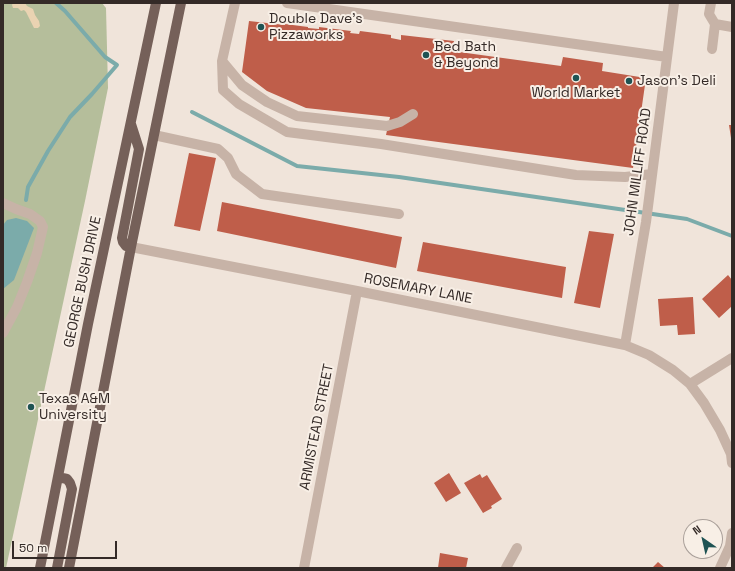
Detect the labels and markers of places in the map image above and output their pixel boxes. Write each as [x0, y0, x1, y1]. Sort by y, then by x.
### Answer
place label: Double Dave's Pizzaworks [269, 11, 363, 44]
marker: Double Dave's Pizzaworks [256, 22, 266, 32]
place label: Bed Bath & Beyond [434, 39, 498, 72]
marker: Bed Bath & Beyond [421, 50, 431, 60]
marker: World Market [571, 73, 581, 83]
place label: Jason's Deli [637, 73, 716, 89]
marker: Jason's Deli [624, 76, 634, 86]
place label: World Market [531, 85, 621, 101]
place label: Texas A&M University [39, 391, 110, 424]
marker: Texas A&M University [26, 402, 36, 412]

